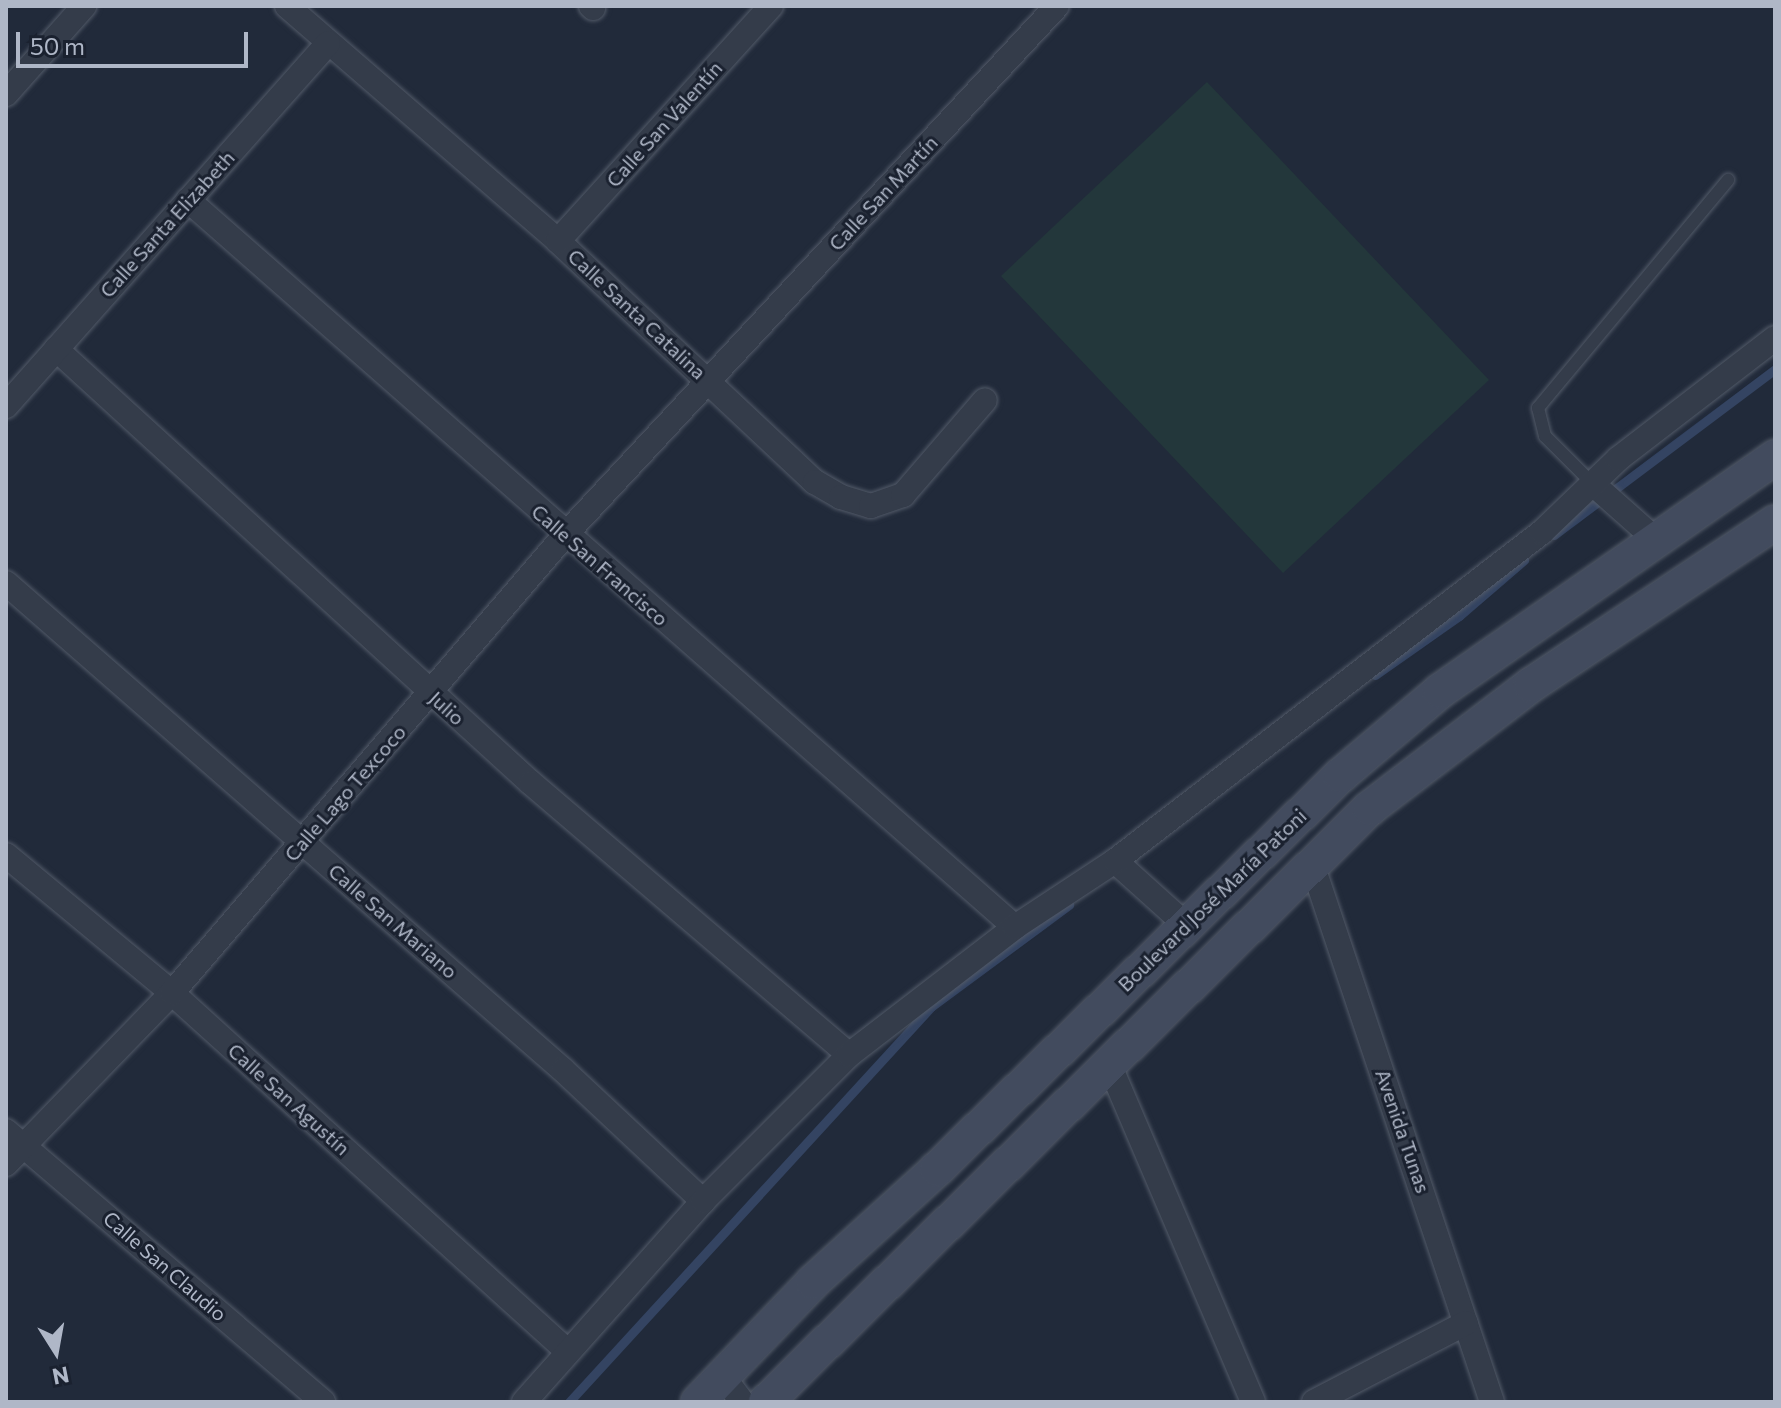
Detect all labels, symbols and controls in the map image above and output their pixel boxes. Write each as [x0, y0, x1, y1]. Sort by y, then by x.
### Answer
scale bar [20, 16, 252, 66]
text: 50 m [30, 31, 85, 60]
street label: Calle San Valentín [601, 56, 727, 192]
street label: Calle San Martín [824, 131, 942, 255]
street label: Calle Santa Elizabeth [95, 146, 239, 302]
street label: Calle Santa Catalina [563, 244, 711, 384]
street label: Calle San Francisco [527, 499, 673, 631]
street label: Julio [424, 686, 470, 730]
street label: Calle Lago Texcoco [279, 720, 411, 866]
street label: Boulevard José María Patoni [1113, 804, 1311, 996]
street label: Calle San Mariano [324, 859, 462, 983]
street label: Calle San Agustín [223, 1038, 355, 1160]
street label: Avenida Tunas [1371, 1066, 1435, 1196]
street label: Calle San Claudio [99, 1206, 231, 1326]
north arrow [16, 1312, 96, 1392]
text: N [50, 1361, 71, 1391]

